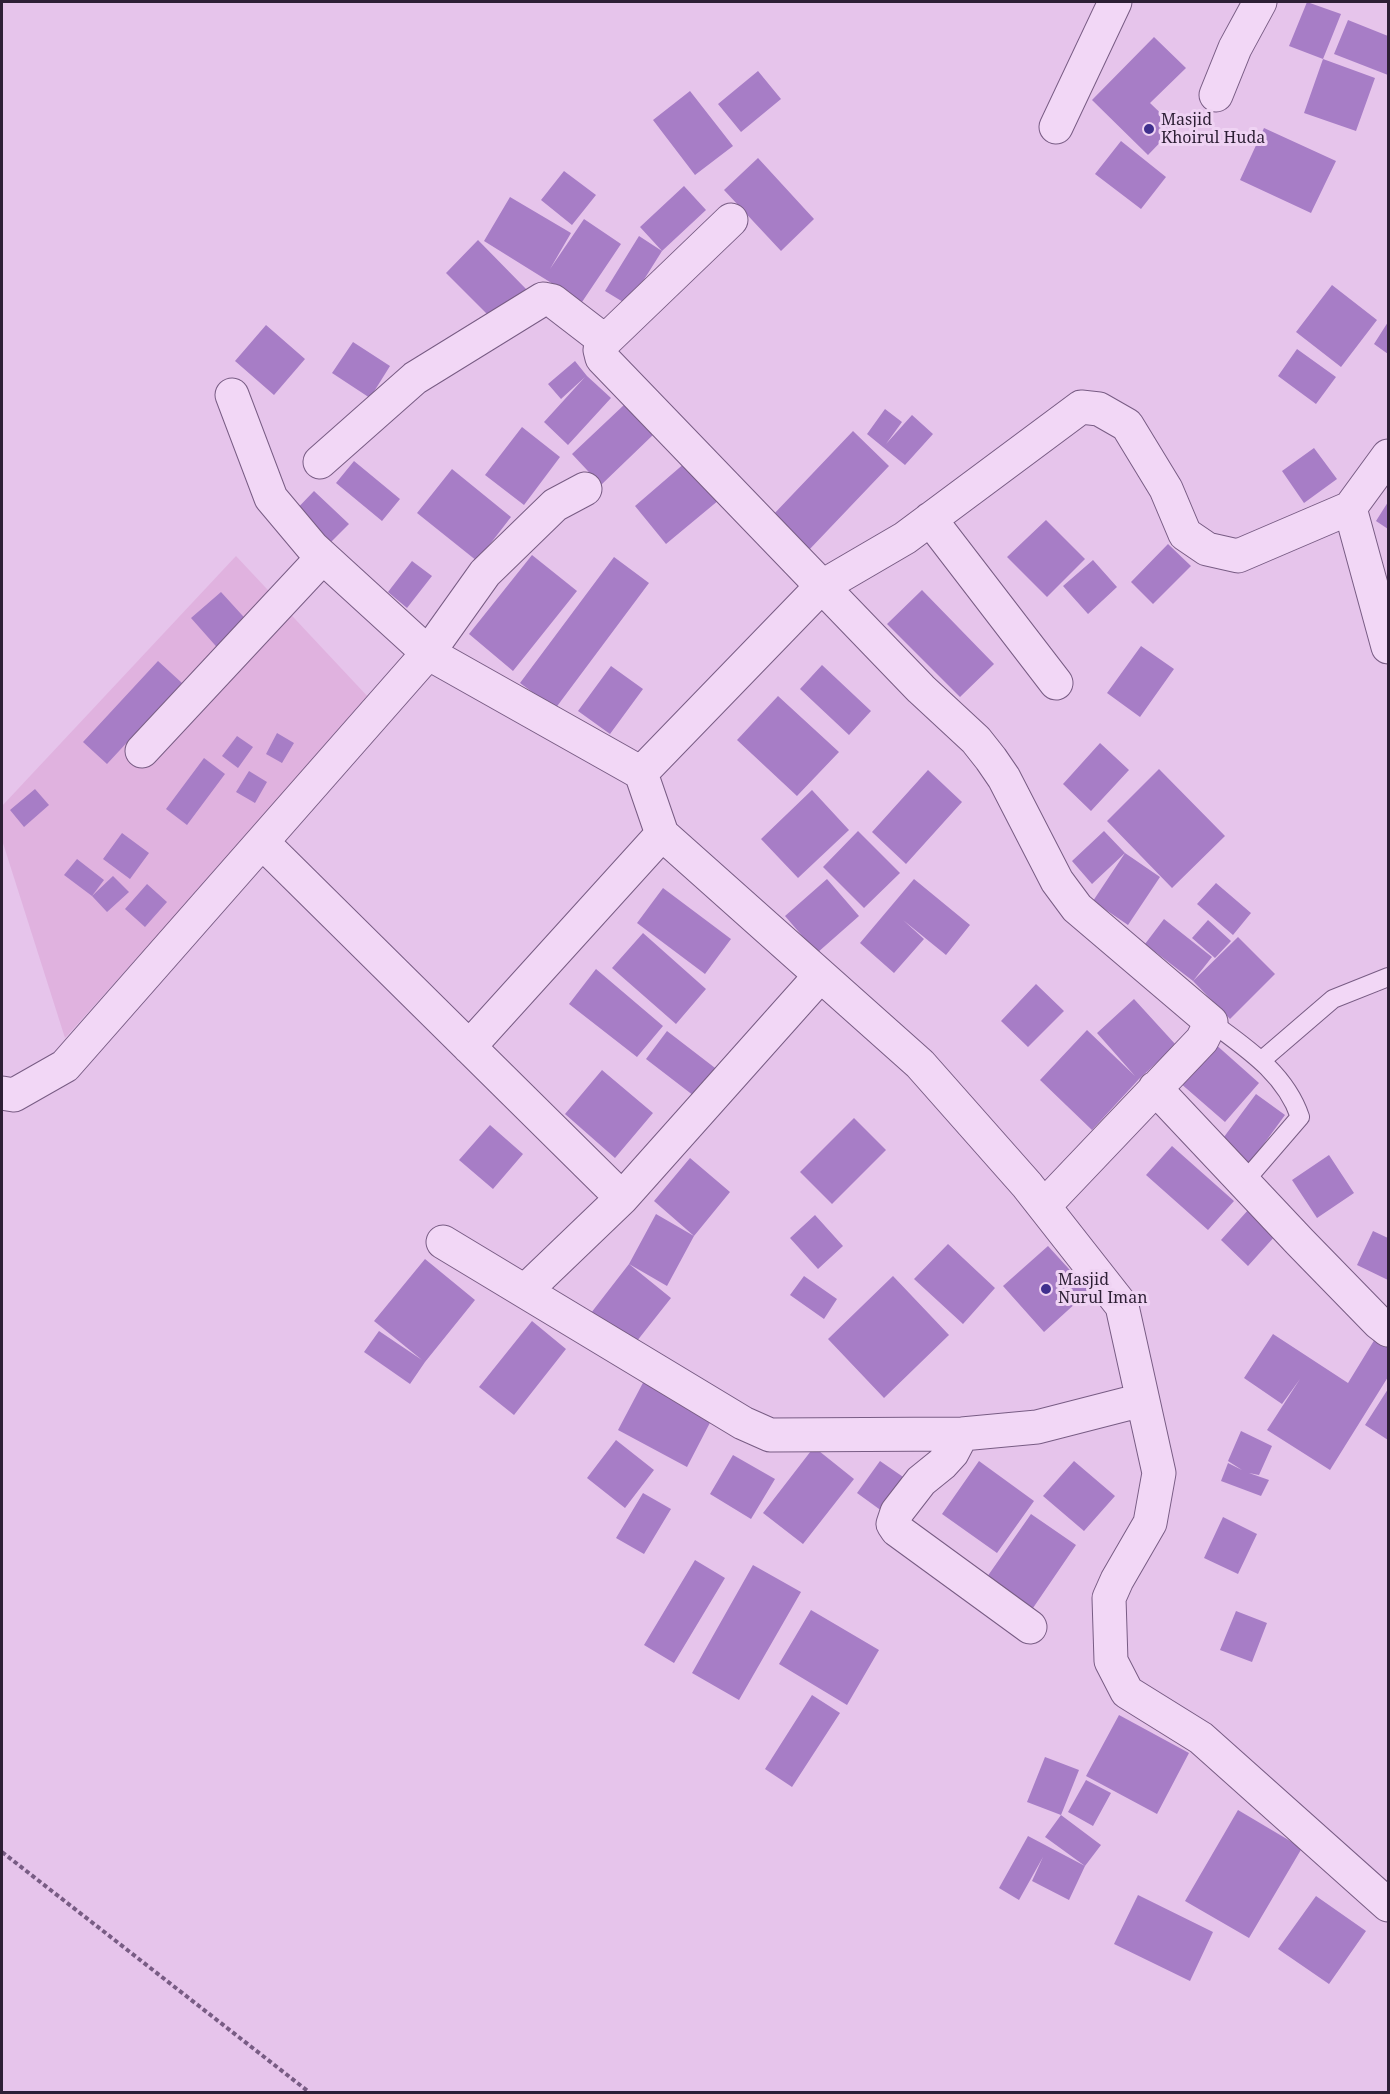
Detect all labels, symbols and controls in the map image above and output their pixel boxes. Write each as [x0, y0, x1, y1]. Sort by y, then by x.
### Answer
place label: Masjid Khoirul Huda [1161, 110, 1265, 148]
marker: Masjid Khoirul Huda [1142, 122, 1156, 136]
place label: Masjid Nurul Iman [1058, 1270, 1148, 1308]
marker: Masjid Nurul Iman [1039, 1282, 1053, 1296]

